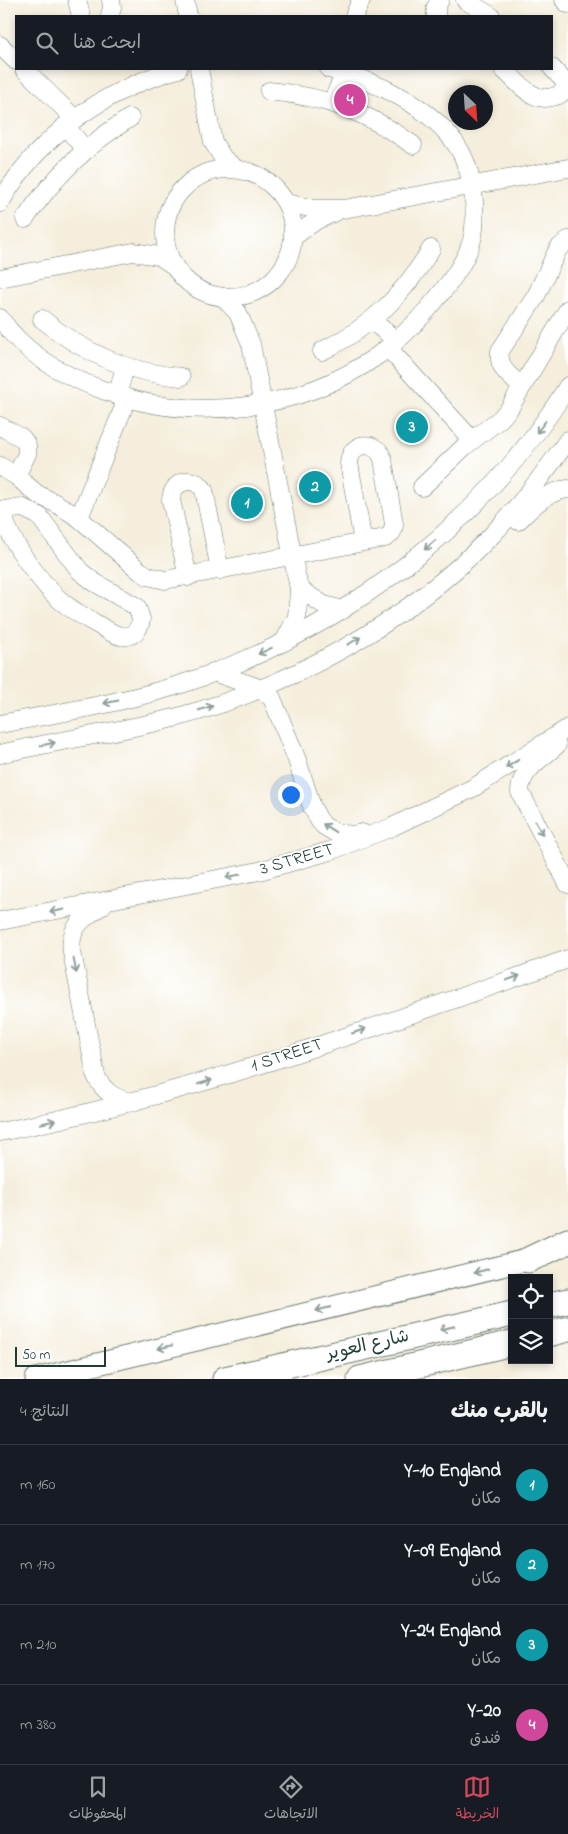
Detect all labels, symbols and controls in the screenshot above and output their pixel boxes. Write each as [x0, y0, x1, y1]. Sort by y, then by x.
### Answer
search box [15, 15, 553, 70]
icon: search [33, 29, 61, 57]
text: ابحث هنا [73, 30, 141, 57]
pin: 4 [334, 81, 366, 119]
north arrow [448, 85, 493, 130]
pin: 3 [396, 408, 428, 446]
one-way arrow [535, 420, 546, 433]
pin: 2 [299, 468, 331, 506]
pin: 1 [231, 484, 263, 522]
one-way arrow [424, 539, 437, 551]
one-way arrow [346, 636, 361, 646]
one-way arrow [257, 647, 272, 657]
one-way arrow [103, 698, 119, 708]
one-way arrow [198, 703, 213, 712]
one-way arrow [39, 739, 55, 748]
one-way arrow [506, 759, 520, 769]
your location [278, 782, 304, 808]
one-way arrow [534, 820, 544, 834]
one-way arrow [322, 823, 336, 833]
street label: 3 STREET [257, 837, 337, 883]
one-way arrow [226, 872, 242, 882]
one-way arrow [49, 906, 65, 916]
one-way arrow [70, 958, 80, 974]
one-way arrow [505, 973, 520, 982]
one-way arrow [351, 1026, 367, 1035]
street label: 1 STREET [248, 1032, 326, 1080]
one-way arrow [197, 1077, 213, 1087]
one-way arrow [39, 1117, 55, 1126]
one-way arrow [474, 1267, 490, 1276]
map controls [508, 1274, 553, 1364]
button: locate [508, 1274, 553, 1319]
one-way arrow [315, 1305, 331, 1314]
button: layers [508, 1319, 553, 1364]
street label: شارع العوير [322, 1324, 412, 1369]
one-way arrow [440, 1324, 456, 1333]
one-way arrow [158, 1343, 174, 1352]
scale bar [15, 1344, 106, 1367]
text: 50 m [22, 1345, 50, 1366]
text: بالقرب منك [451, 1397, 548, 1427]
text: النتائج: 4 [20, 1400, 69, 1424]
text: Y-10 England [404, 1458, 501, 1485]
text: 160 m [20, 1473, 55, 1497]
text: 1 [529, 1473, 535, 1497]
text: مكان [471, 1487, 501, 1511]
text: Y-09 England [404, 1538, 501, 1565]
text: 170 m [20, 1553, 55, 1577]
text: 2 [528, 1553, 536, 1577]
text: مكان [471, 1567, 501, 1591]
text: Y-24 England [401, 1618, 501, 1645]
text: 210 m [20, 1633, 56, 1657]
text: 3 [529, 1633, 535, 1657]
text: مكان [471, 1647, 501, 1671]
text: Y-20 [468, 1698, 501, 1725]
text: 380 m [20, 1713, 56, 1737]
text: 4 [529, 1713, 535, 1737]
text: فندق [470, 1727, 501, 1751]
tab: المحفوظات [69, 1773, 126, 1826]
tab: الاتجاهات [264, 1773, 318, 1826]
tab: الخريطة [456, 1773, 499, 1826]

